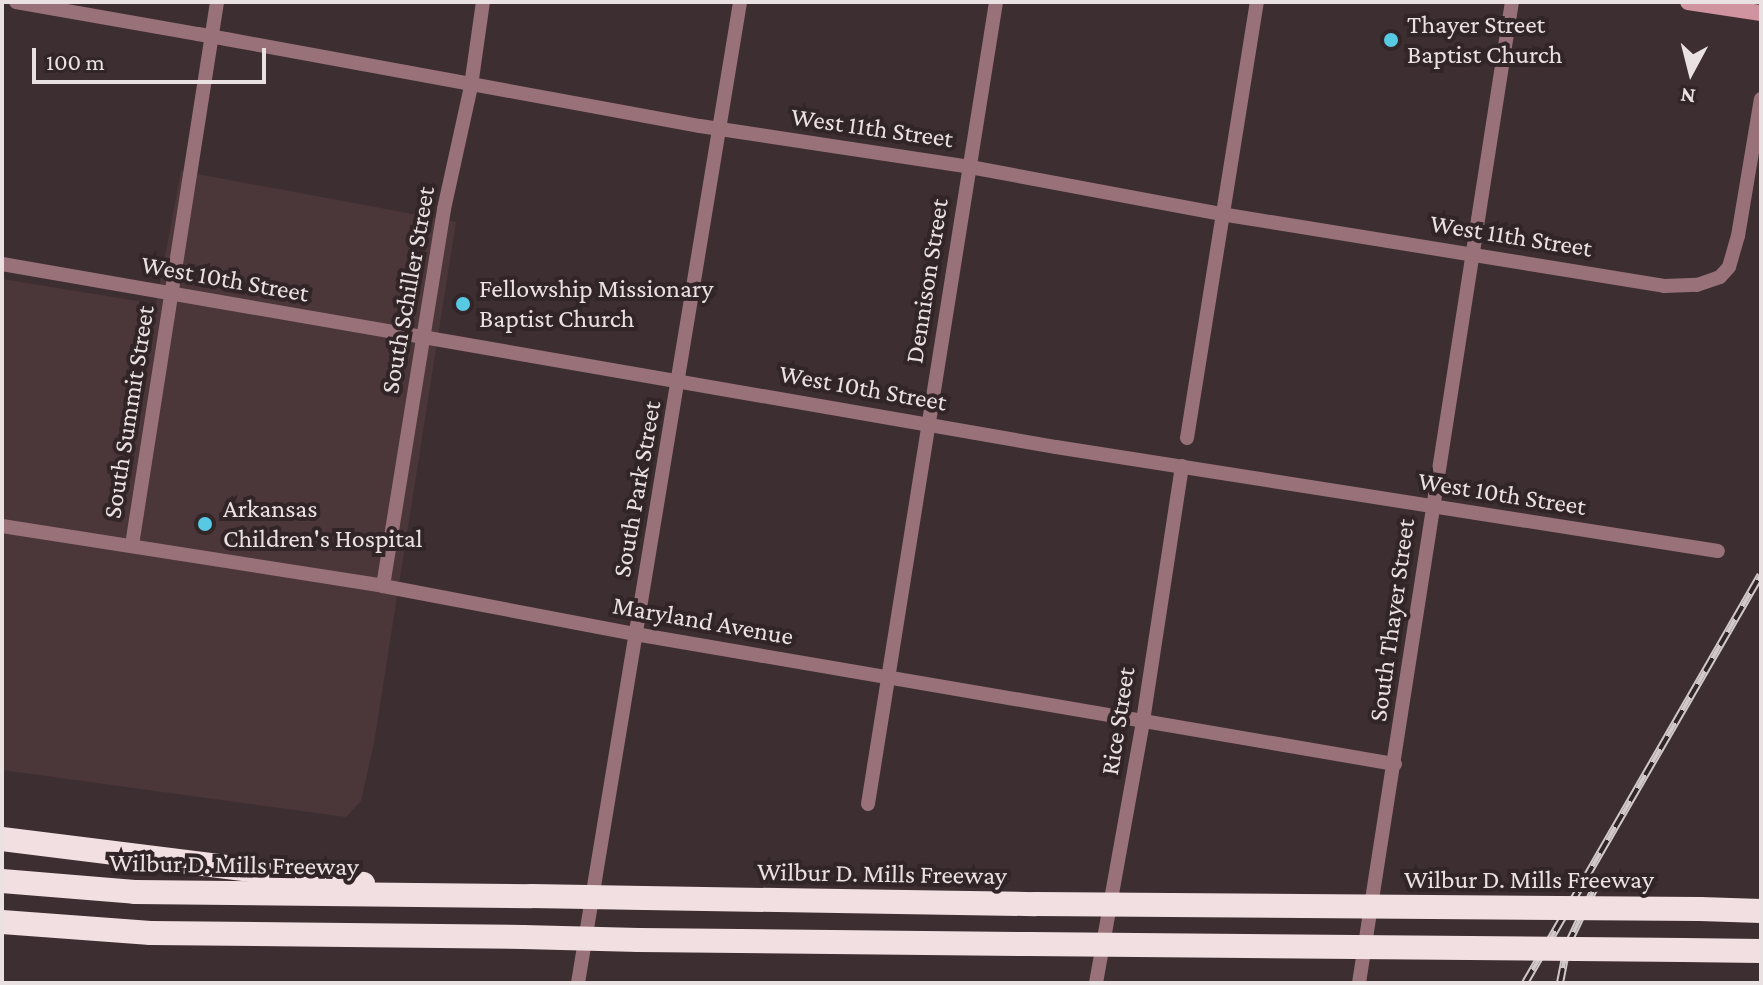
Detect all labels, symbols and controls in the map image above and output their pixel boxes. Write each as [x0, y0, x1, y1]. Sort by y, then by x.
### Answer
place label: Thayer Street Baptist Church [1407, 9, 1562, 70]
marker: Thayer Street Baptist Church [1382, 31, 1400, 49]
scale bar [36, 32, 270, 82]
north arrow [1651, 32, 1731, 112]
text: 100 m [46, 48, 105, 75]
text: N [1679, 83, 1697, 110]
street label: West 11th Street [789, 101, 955, 155]
street label: South Schiller Street [374, 184, 442, 396]
street label: Dennison Street [899, 196, 955, 366]
street label: West 11th Street [1428, 208, 1594, 264]
street label: West 10th Street [139, 249, 311, 309]
place label: Fellowship Missionary Baptist Church [479, 273, 713, 334]
marker: Fellowship Missionary Baptist Church [454, 295, 472, 313]
street label: South Summit Street [97, 303, 161, 521]
street label: West 10th Street [777, 358, 949, 418]
street label: South Park Street [606, 399, 668, 579]
street label: West 10th Street [1416, 465, 1588, 523]
place label: Arkansas Children's Hospital [223, 493, 423, 554]
marker: Arkansas Children's Hospital [194, 513, 216, 535]
street label: South Thayer Street [1362, 517, 1422, 723]
street label: Maryland Avenue [610, 590, 796, 652]
street label: Rice Street [1094, 665, 1142, 777]
street label: Wilbur D. Mills Freeway [109, 847, 359, 883]
street label: Wilbur D. Mills Freeway [757, 856, 1007, 892]
street label: Wilbur D. Mills Freeway [1404, 864, 1654, 896]

